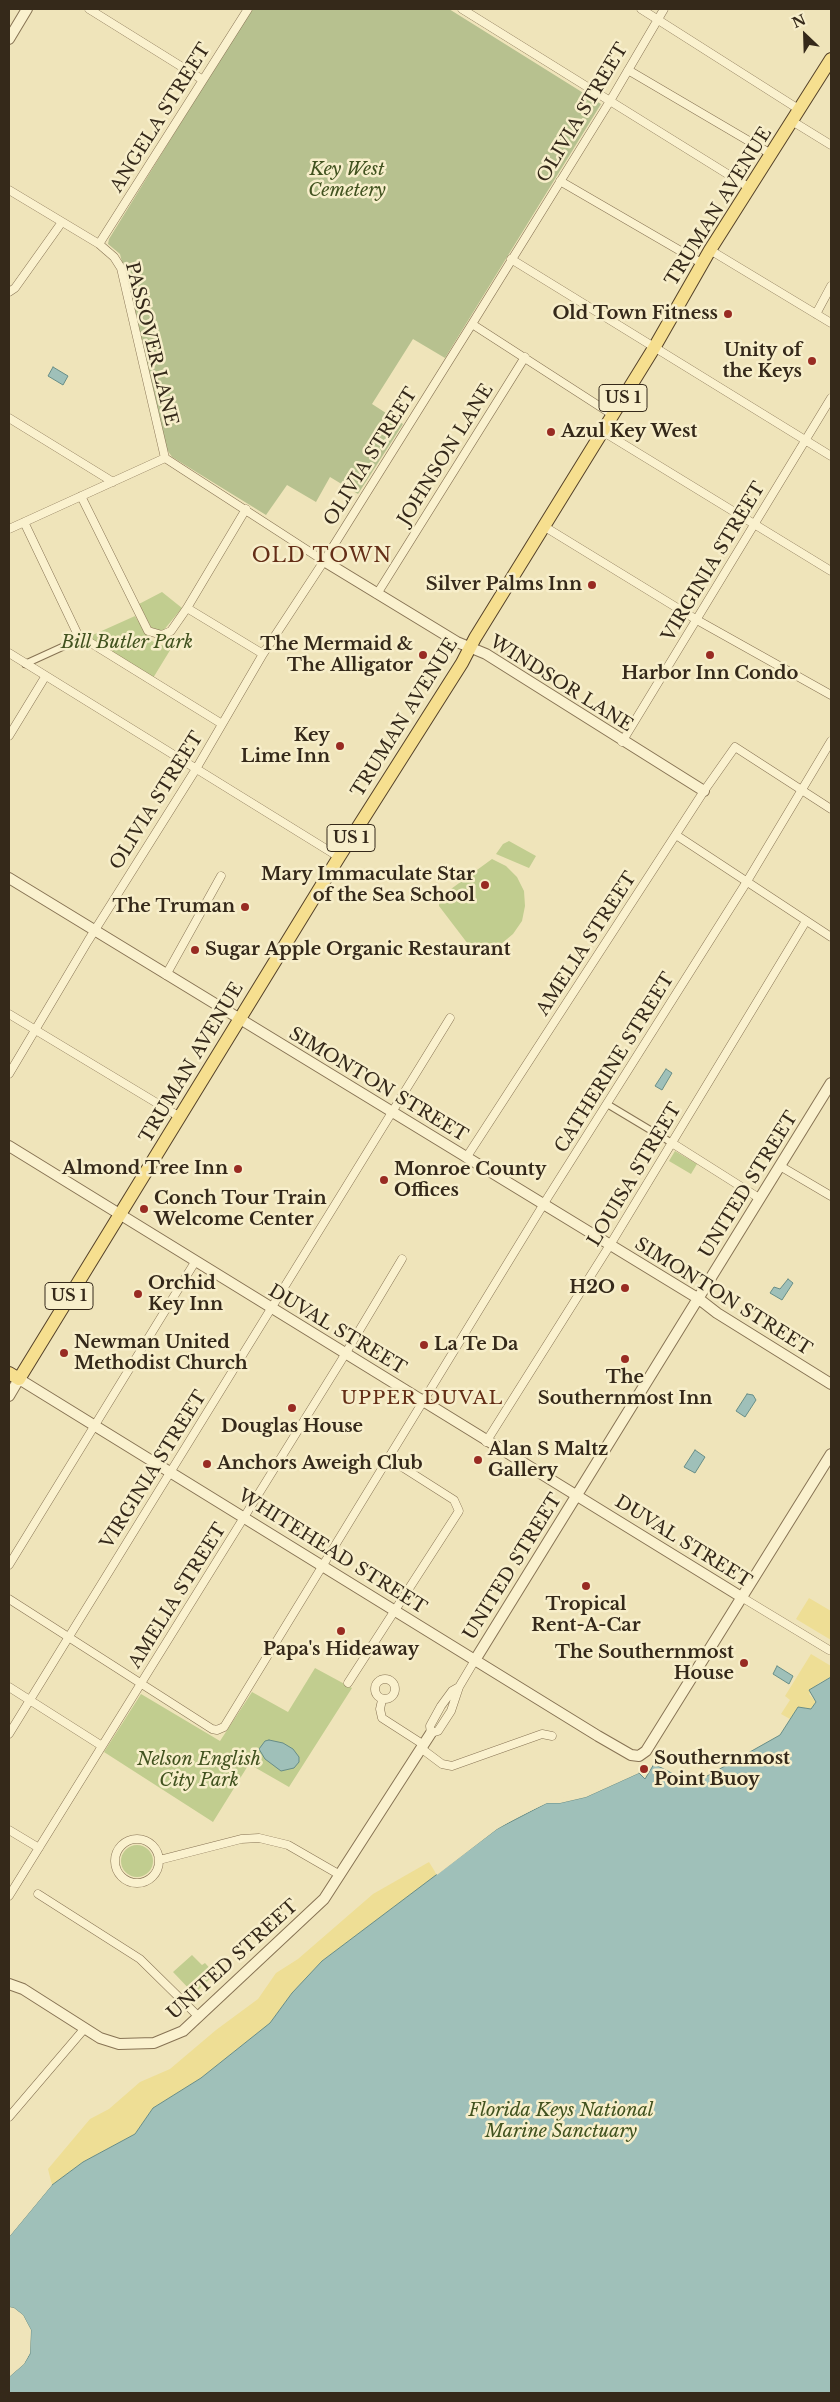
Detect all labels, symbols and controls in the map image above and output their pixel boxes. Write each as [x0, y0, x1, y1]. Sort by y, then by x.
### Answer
north arrow [780, 10, 830, 60]
text: N [789, 10, 809, 32]
street label: OLIVIA STREET [533, 39, 633, 187]
street label: ANGELA STREET [106, 40, 216, 196]
street label: TRUMAN AVENUE [661, 124, 777, 290]
park label: Key West Cemetery [308, 159, 386, 202]
street label: PASSOVER LANE [120, 260, 182, 428]
place label: Old Town Fitness [553, 303, 718, 325]
marker: Old Town Fitness [722, 308, 734, 320]
place label: Unity of the Keys [723, 340, 802, 382]
marker: Unity of the Keys [806, 355, 818, 367]
street label: JOHNSON LANE [394, 380, 498, 530]
street label: OLIVIA STREET [320, 384, 422, 530]
road number: US 1 [599, 384, 647, 412]
place label: Azul Key West [561, 421, 697, 443]
marker: Azul Key West [545, 426, 557, 438]
street label: VIRGINIA STREET [658, 478, 770, 646]
district label: OLD TOWN [251, 544, 393, 568]
place label: Silver Palms Inn [426, 574, 582, 596]
marker: Silver Palms Inn [586, 579, 598, 591]
street label: WINDSOR LANE [485, 631, 637, 737]
park label: Bill Butler Park [61, 632, 193, 654]
place label: The Mermaid & The Alligator [260, 634, 413, 676]
street label: TRUMAN AVENUE [347, 635, 463, 801]
marker: The Mermaid & The Alligator [417, 649, 429, 661]
marker: Harbor Inn Condo [704, 649, 716, 661]
place label: Harbor Inn Condo [622, 663, 798, 685]
place label: Key Lime Inn [241, 725, 330, 768]
street label: OLIVIA STREET [106, 728, 208, 874]
marker: Key Lime Inn [334, 740, 346, 752]
road number: US 1 [327, 824, 375, 851]
place label: Mary Immaculate Star of the Sea School [261, 864, 475, 906]
street label: AMELIA STREET [532, 868, 642, 1020]
marker: Mary Immaculate Star of the Sea School [479, 879, 491, 891]
place label: The Truman [113, 896, 235, 918]
marker: The Truman [239, 901, 251, 913]
place label: Sugar Apple Organic Restaurant [205, 939, 511, 961]
marker: Sugar Apple Organic Restaurant [189, 944, 201, 956]
street label: CATHERINE STREET [551, 969, 679, 1157]
street label: TRUMAN AVENUE [136, 979, 248, 1147]
street label: SIMONTON STREET [285, 1023, 471, 1147]
street label: LOUISA STREET [584, 1099, 686, 1251]
street label: UNITED STREET [695, 1108, 803, 1262]
place label: Almond Tree Inn [62, 1158, 228, 1180]
place label: Monroe County Offices [394, 1159, 546, 1202]
marker: Almond Tree Inn [232, 1163, 244, 1175]
marker: Monroe County Offices [378, 1174, 390, 1186]
place label: Conch Tour Train Welcome Center [154, 1188, 327, 1230]
marker: Conch Tour Train Welcome Center [138, 1203, 150, 1215]
street label: SIMONTON STREET [630, 1234, 816, 1360]
place label: Orchid Key Inn [148, 1273, 223, 1316]
place label: H2O [569, 1277, 615, 1299]
street label: DUVAL STREET [264, 1280, 410, 1380]
road number: US 1 [45, 1282, 93, 1310]
marker: H2O [619, 1282, 631, 1294]
marker: Orchid Key Inn [132, 1288, 144, 1300]
place label: Newman United Methodist Church [74, 1332, 248, 1375]
place label: La Te Da [434, 1334, 518, 1356]
marker: La Te Da [418, 1339, 430, 1351]
marker: Newman United Methodist Church [58, 1347, 70, 1359]
marker: The Southernmost Inn [619, 1353, 631, 1365]
place label: The Southernmost Inn [538, 1367, 712, 1410]
street label: VIRGINIA STREET [97, 1387, 211, 1553]
district label: UPPER DUVAL [339, 1388, 505, 1410]
marker: Douglas House [286, 1402, 298, 1414]
place label: Douglas House [221, 1416, 363, 1438]
place label: Alan S Maltz Gallery [488, 1439, 608, 1482]
place label: Anchors Aweigh Club [217, 1453, 423, 1475]
marker: Alan S Maltz Gallery [472, 1454, 484, 1466]
marker: Anchors Aweigh Club [201, 1458, 213, 1470]
street label: WHITEHEAD STREET [234, 1485, 430, 1619]
street label: UNITED STREET [459, 1490, 567, 1644]
street label: DUVAL STREET [611, 1491, 755, 1593]
street label: AMELIA STREET [125, 1520, 231, 1672]
marker: Tropical Rent-A-Car [580, 1580, 592, 1592]
place label: Tropical Rent-A-Car [531, 1594, 641, 1636]
marker: Papa's Hideaway [335, 1625, 347, 1637]
place label: Papa's Hideaway [263, 1639, 419, 1661]
place label: The Southernmost House [555, 1642, 734, 1685]
marker: The Southernmost House [738, 1657, 750, 1669]
place label: Southernmost Point Buoy [654, 1748, 790, 1790]
park label: Nelson English City Park [137, 1749, 261, 1792]
marker: Southernmost Point Buoy [638, 1763, 650, 1775]
street label: UNITED STREET [163, 1896, 303, 2024]
park label: Florida Keys National Marine Sanctuary [469, 2100, 653, 2142]

